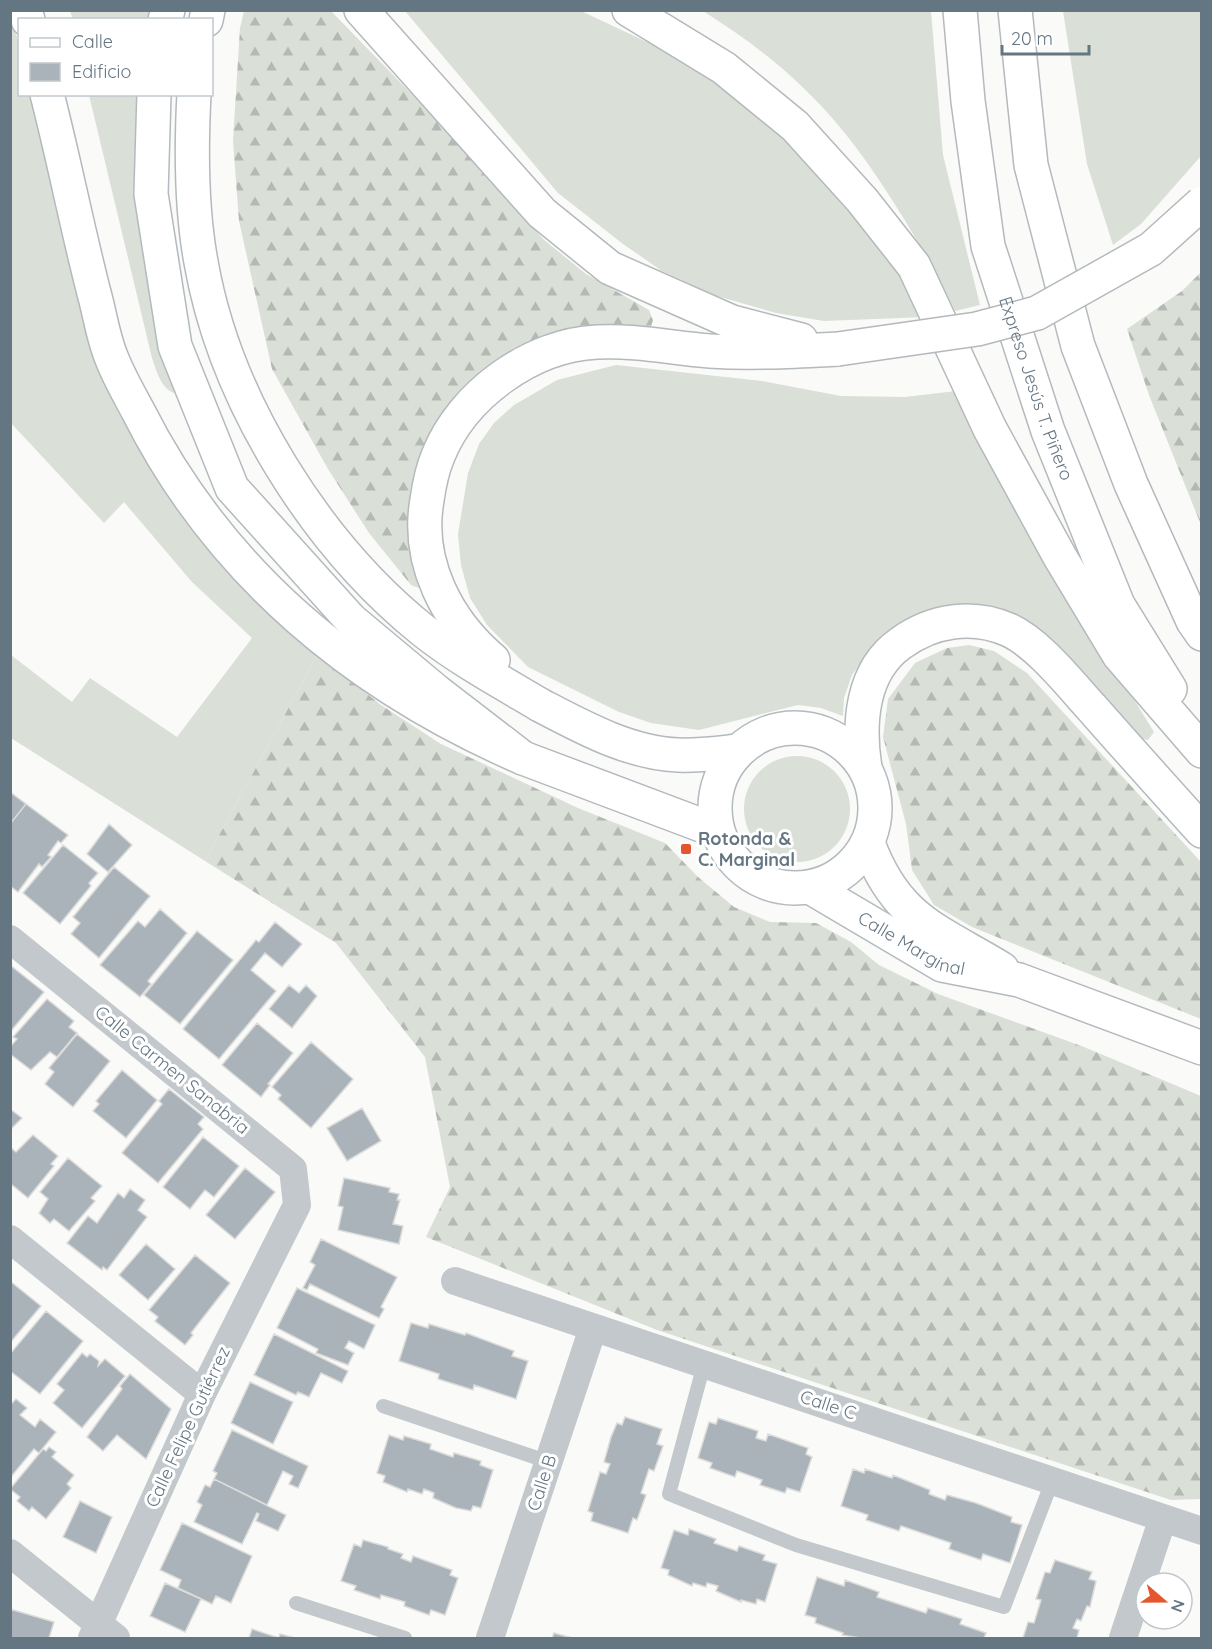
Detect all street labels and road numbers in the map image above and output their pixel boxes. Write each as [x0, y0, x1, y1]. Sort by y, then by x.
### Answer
street label: Expreso Jesús T. Piñero [994, 293, 1079, 484]
street label: Calle Marginal [854, 906, 967, 980]
street label: Calle Carmen Sanabria [90, 1000, 254, 1139]
street label: Calle Felipe Gutiérrez [140, 1343, 235, 1511]
street label: Calle C [797, 1385, 859, 1424]
street label: Calle B [522, 1452, 561, 1514]

